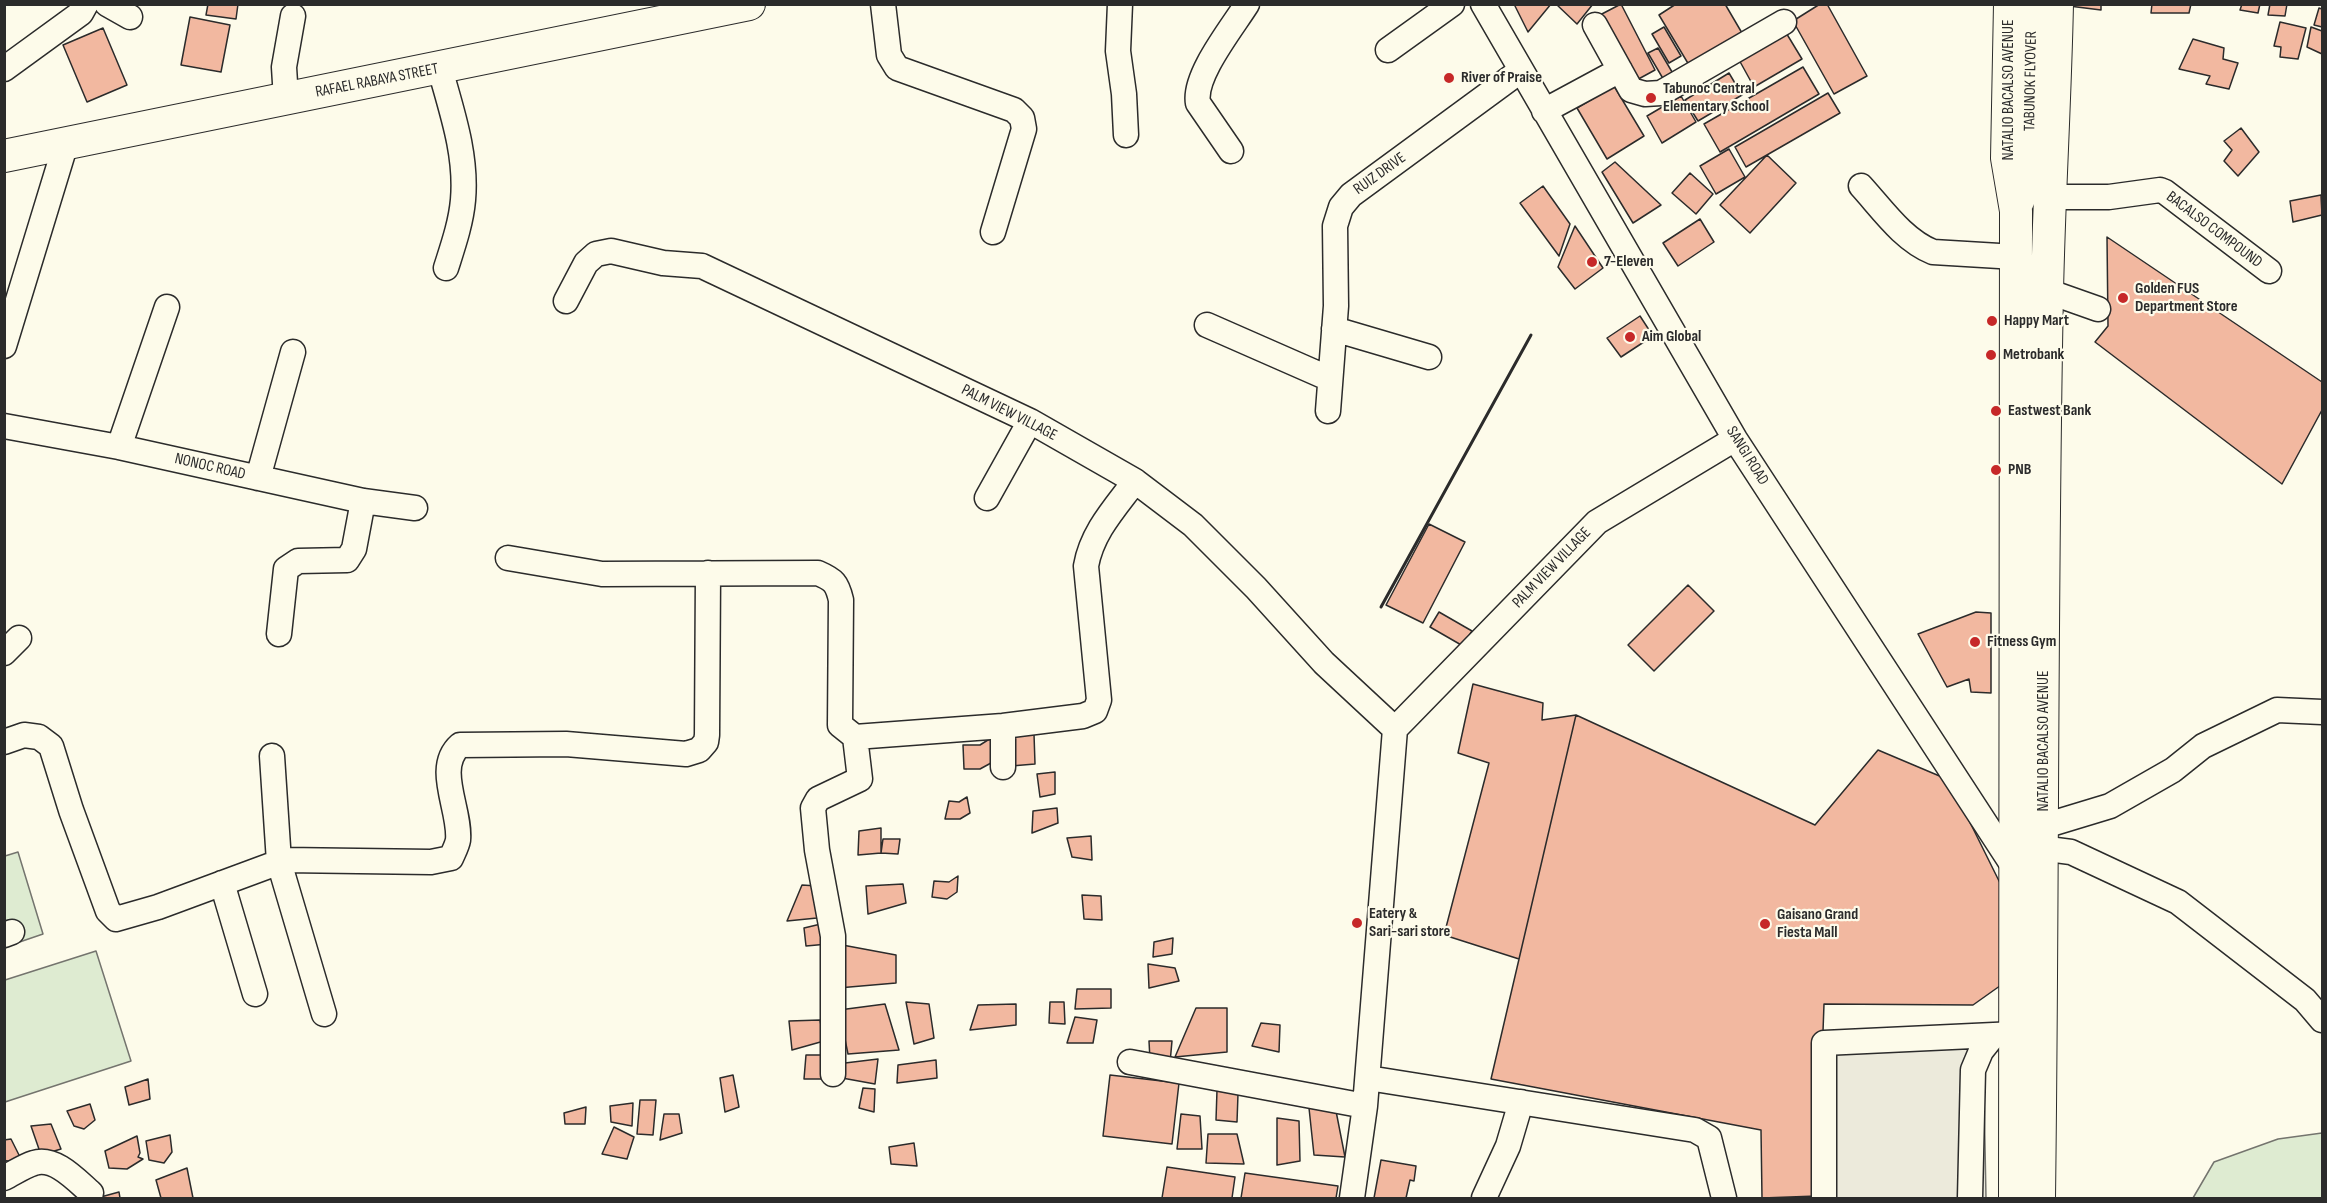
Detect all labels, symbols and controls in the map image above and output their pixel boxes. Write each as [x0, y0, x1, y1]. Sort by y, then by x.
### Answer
street label: NATALIO BACALSO AVENUE [1999, 19, 2019, 161]
street label: TABUNOK FLYOVER [2021, 31, 2041, 131]
street label: RAFAEL RABAYA STREET [314, 60, 440, 102]
place label: River of Praise [1461, 68, 1542, 88]
marker: River of Praise [1442, 71, 1456, 85]
place label: Tabunoc Central Elementary School [1663, 79, 1769, 117]
marker: Tabunoc Central Elementary School [1644, 91, 1658, 105]
street label: RUIZ DRIVE [1350, 149, 1410, 199]
street label: BACALSO COMPOUND [2162, 188, 2266, 272]
place label: 7-Eleven [1604, 252, 1654, 272]
marker: 7-Eleven [1585, 255, 1599, 269]
place label: Golden FUS Department Store [2135, 279, 2237, 317]
marker: Golden FUS Department Store [2116, 291, 2130, 305]
place label: Happy Mart [2004, 311, 2069, 331]
marker: Happy Mart [1985, 314, 1999, 328]
place label: Aim Global [1642, 327, 1701, 347]
marker: Aim Global [1623, 330, 1637, 344]
place label: Metrobank [2003, 345, 2064, 365]
marker: Metrobank [1984, 348, 1998, 362]
street label: PALM VIEW VILLAGE [958, 381, 1060, 445]
place label: Eastwest Bank [2008, 401, 2091, 421]
marker: Eastwest Bank [1989, 404, 2003, 418]
street label: SANGI ROAD [1722, 423, 1772, 489]
street label: NONOC ROAD [173, 450, 247, 484]
place label: PNB [2008, 460, 2031, 480]
marker: PNB [1989, 463, 2003, 477]
street label: PALM VIEW VILLAGE [1509, 524, 1595, 612]
place label: Fitness Gym [1987, 632, 2056, 652]
marker: Fitness Gym [1968, 635, 1982, 649]
street label: NATALIO BACALSO AVENUE [2034, 670, 2054, 812]
place label: Eatery & Sari-sari store [1369, 904, 1450, 942]
place label: Gaisano Grand Fiesta Mall [1777, 905, 1858, 943]
marker: Eatery & Sari-sari store [1350, 916, 1364, 930]
marker: Gaisano Grand Fiesta Mall [1758, 917, 1772, 931]

